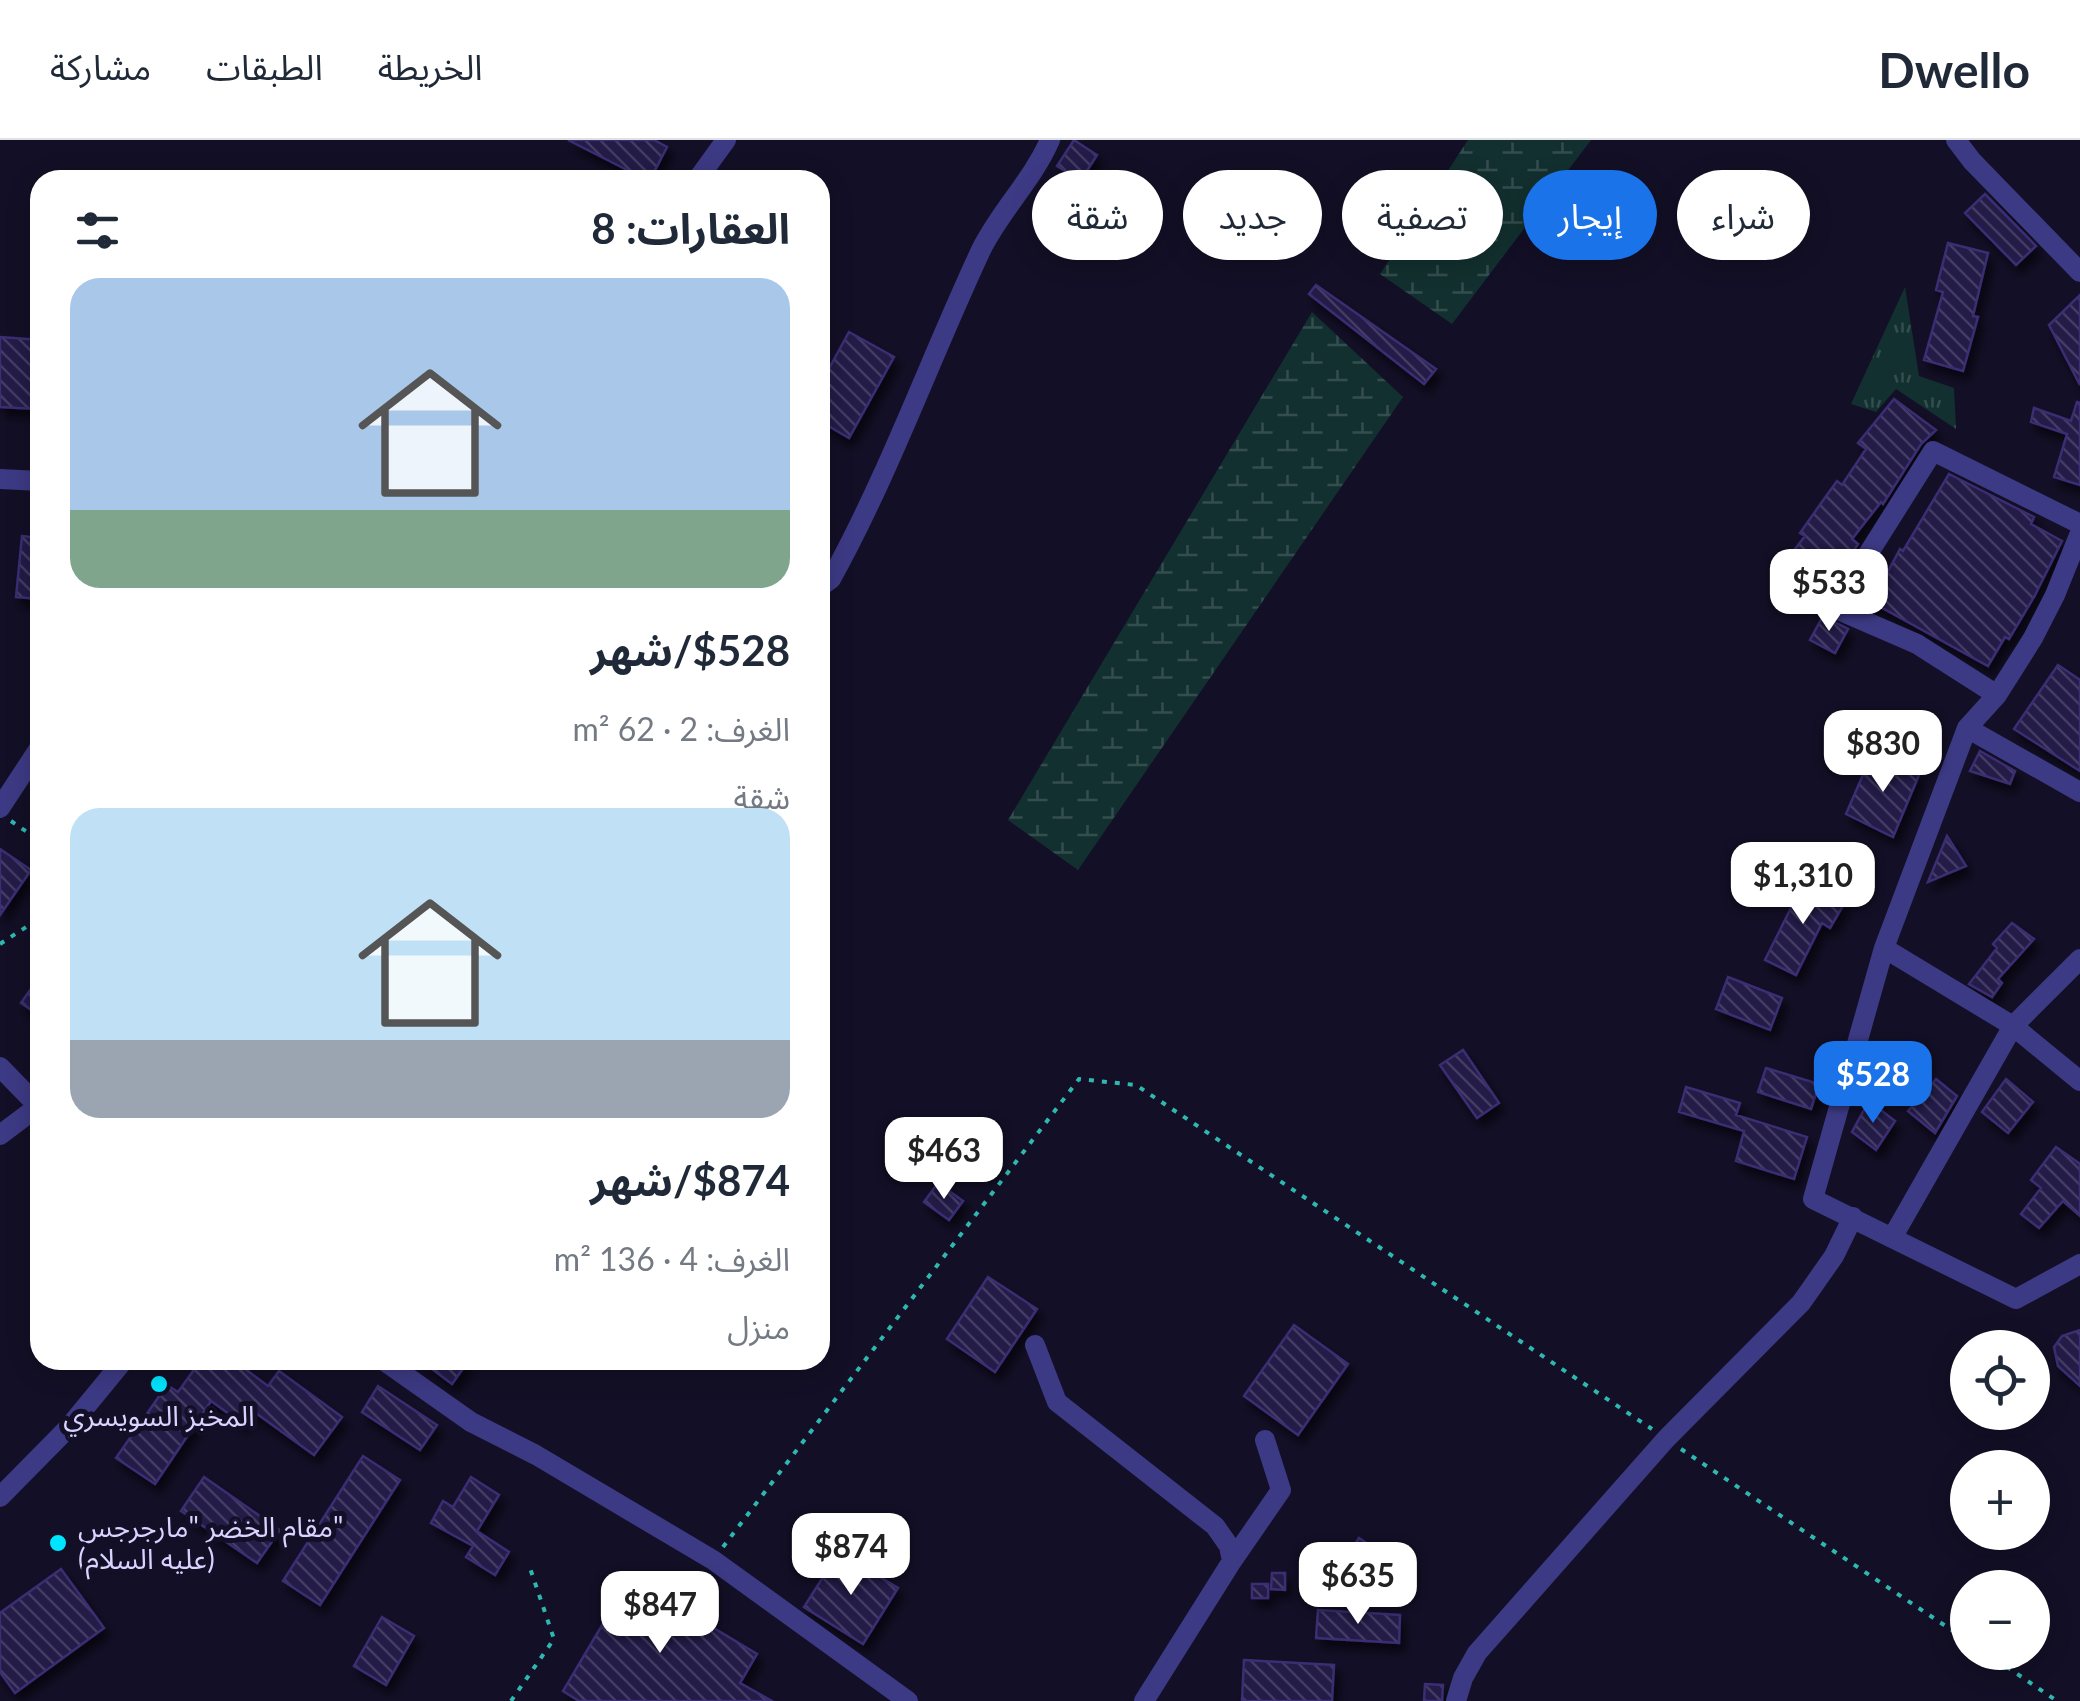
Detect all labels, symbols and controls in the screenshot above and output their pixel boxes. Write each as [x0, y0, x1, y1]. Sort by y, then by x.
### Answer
text: Dwello [1878, 41, 2030, 98]
text: مشاركة [50, 45, 151, 87]
text: الطبقات [206, 45, 323, 87]
text: الخريطة [378, 45, 483, 87]
chip: شقة [1032, 170, 1163, 260]
chip: جديد [1183, 170, 1322, 260]
chip: تصفية [1342, 170, 1503, 260]
chip: إيجار [1523, 170, 1657, 260]
chip: شراء [1677, 170, 1810, 260]
icon: filters [70, 203, 125, 258]
text: العقارات: 8 [591, 203, 790, 253]
icon: home [340, 343, 520, 523]
pin: $533 [1770, 549, 1888, 634]
text: $533 [1792, 562, 1866, 601]
text: $528/شهر [590, 625, 790, 675]
text: الغرف: 2 · 62 m² [572, 709, 790, 748]
pin: $830 [1824, 710, 1942, 795]
text: $830 [1846, 723, 1920, 762]
text: شقة [734, 777, 790, 816]
pin: $1,310 [1722, 842, 1884, 927]
text: $1,310 [1753, 855, 1853, 894]
icon: home [340, 873, 520, 1053]
pin: $528 [1814, 1041, 1932, 1126]
text: $528 [1836, 1054, 1910, 1093]
pin: $463 [885, 1117, 1003, 1202]
text: $463 [907, 1130, 981, 1169]
text: $874/شهر [590, 1155, 790, 1205]
text: الغرف: 4 · 136 m² [554, 1239, 790, 1278]
text: منزل [727, 1307, 790, 1346]
map controls [1950, 1330, 2050, 1670]
button: locate [1950, 1330, 2050, 1430]
marker: المخبز السويسري [148, 1373, 170, 1395]
place label: المخبز السويسري [63, 1398, 255, 1437]
button: + [1950, 1450, 2050, 1550]
place label: مقام الخضر "مارجرجس" (عليه السلام) [78, 1509, 343, 1580]
pin: $874 [792, 1513, 910, 1598]
text: $874 [814, 1526, 888, 1565]
marker: مقام الخضر "مارجرجس" (عليه السلام) [47, 1532, 69, 1554]
pin: $635 [1299, 1542, 1417, 1627]
text: $635 [1321, 1555, 1395, 1594]
button: − [1950, 1570, 2050, 1670]
pin: $847 [601, 1571, 719, 1656]
text: $847 [623, 1584, 697, 1623]

